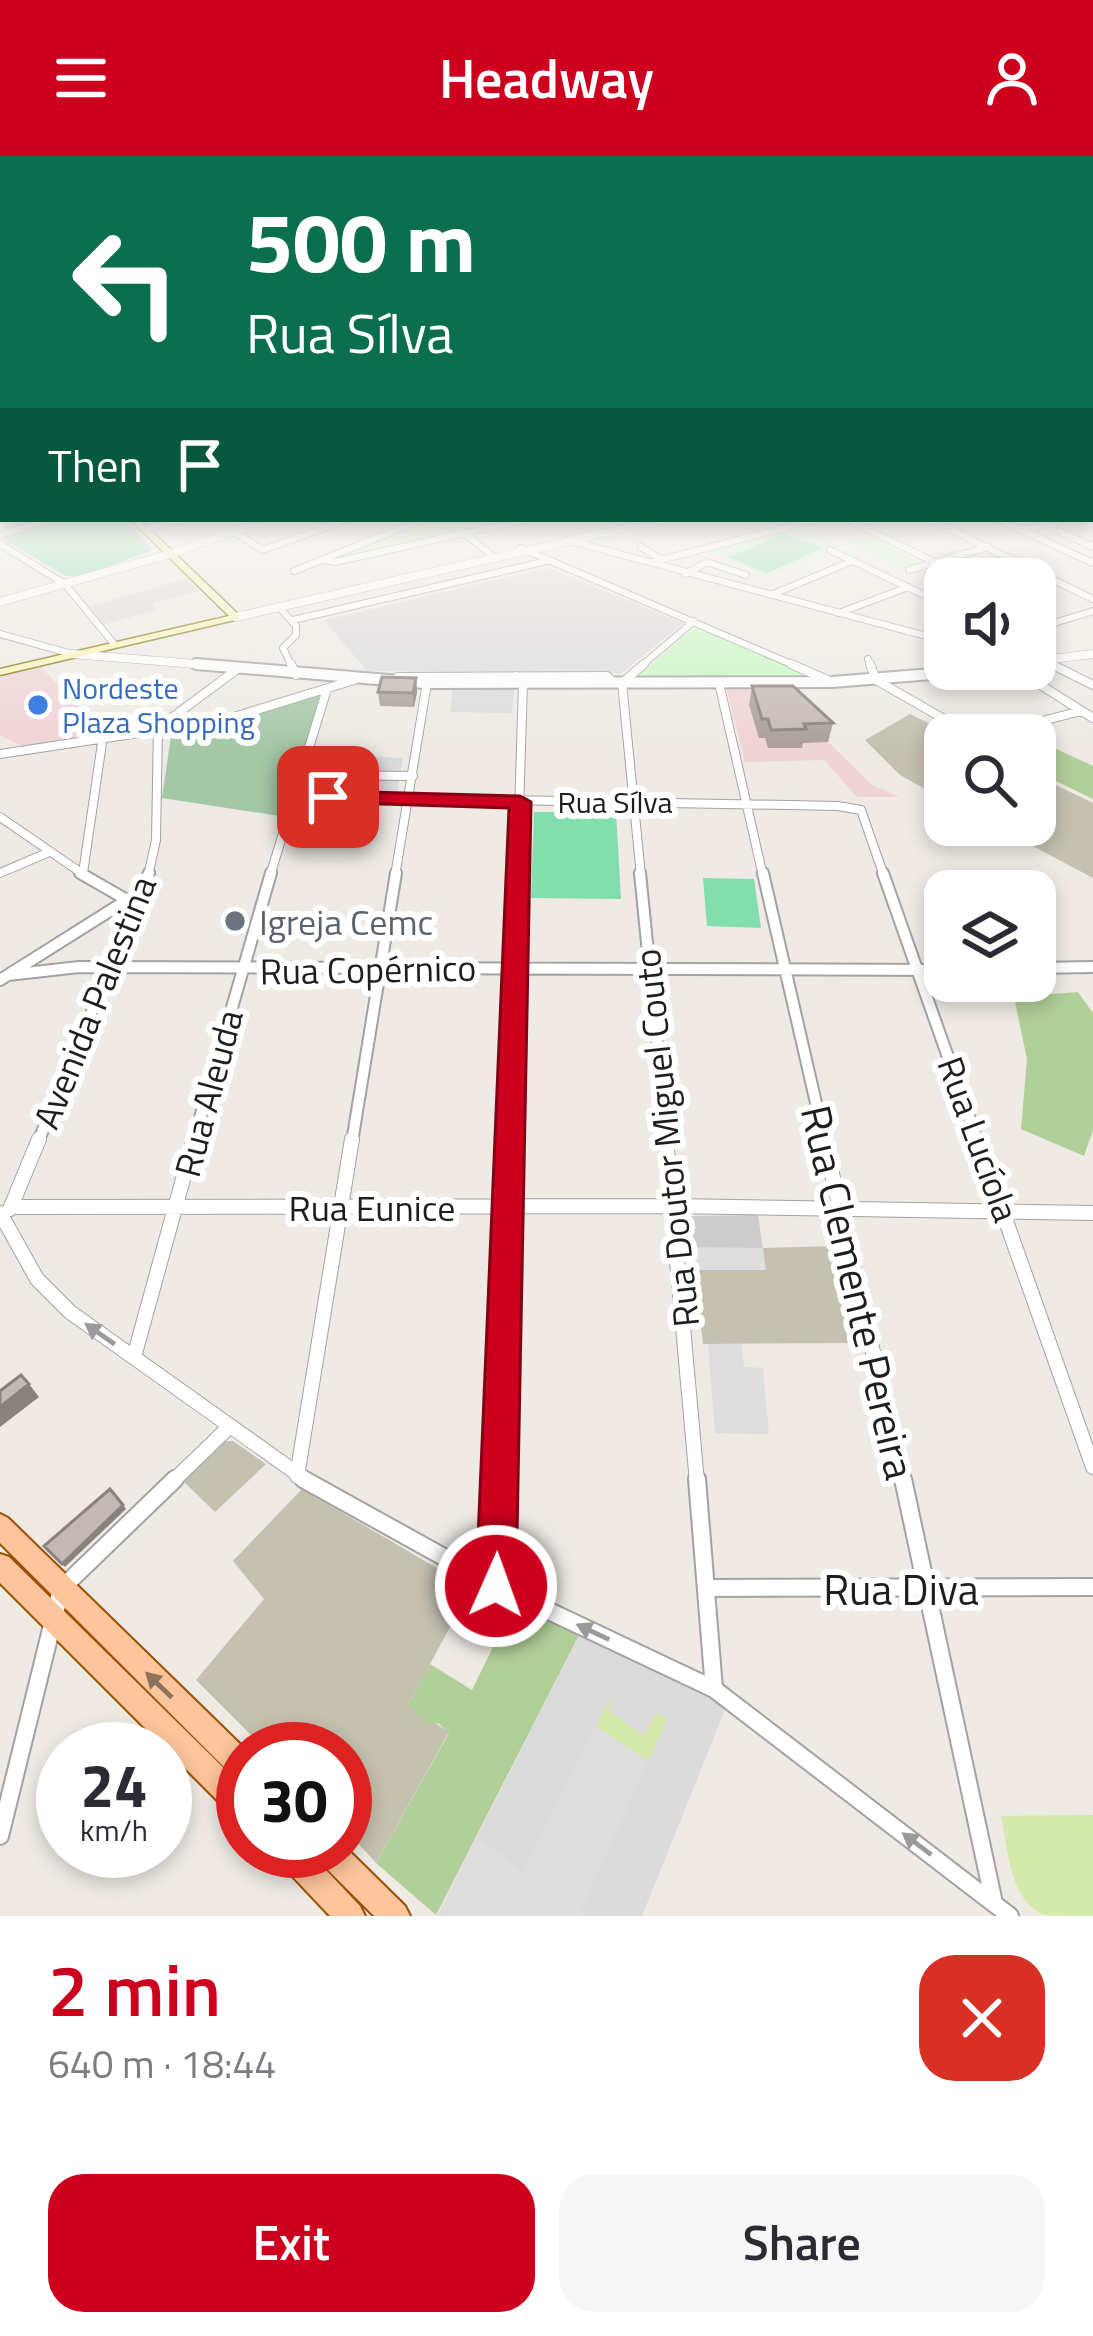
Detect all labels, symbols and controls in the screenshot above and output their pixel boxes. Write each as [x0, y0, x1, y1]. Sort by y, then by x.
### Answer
text: Headway [439, 37, 654, 119]
icon: menu [48, 45, 114, 111]
icon: person [979, 45, 1045, 111]
text: 500 m [246, 177, 476, 305]
icon: left [48, 204, 204, 360]
text: Rua Sílva [246, 292, 453, 374]
text: Then [48, 431, 143, 499]
icon: arrive [167, 432, 233, 498]
map controls [924, 558, 1056, 1002]
button: sound [924, 558, 1056, 690]
place label: Nordeste Plaza Shopping [62, 665, 255, 745]
marker: Nordeste Plaza Shopping [25, 692, 51, 718]
button: search [924, 714, 1056, 846]
pin [277, 746, 379, 848]
icon: arrive [295, 764, 361, 830]
street label: Rua Sílva [557, 779, 673, 825]
street label: Avenida Palestina [18, 867, 170, 1137]
button: layers [924, 870, 1056, 1002]
place label: Igreja Cemc [259, 894, 433, 949]
marker: Igreja Cemc [222, 908, 248, 934]
street label: Rua Copérnico [259, 940, 477, 998]
street label: Rua Doutor Miguel Couto [619, 946, 713, 1330]
street label: Rua Aleuda [159, 1003, 257, 1183]
street label: Rua Lucíola [924, 1049, 1034, 1229]
street label: Rua Clemente Pereira [785, 1099, 933, 1485]
street label: Rua Eunice [289, 1180, 455, 1235]
one-way arrow [84, 1323, 117, 1345]
position arrow [433, 1523, 559, 1649]
street label: Rua Diva [823, 1557, 979, 1621]
one-way arrow [575, 1622, 610, 1642]
one-way arrow [145, 1671, 174, 1699]
speed limit sign: 30 [216, 1722, 372, 1878]
text: 24 [80, 1739, 148, 1830]
text: km/h [80, 1807, 148, 1853]
one-way arrow [902, 1833, 933, 1857]
text: 2 min [48, 1934, 221, 2044]
button: close [919, 1955, 1045, 2081]
text: 640 m · 18:44 [48, 2034, 276, 2093]
button: Exit [48, 2174, 535, 2312]
button: Share [559, 2174, 1045, 2312]

